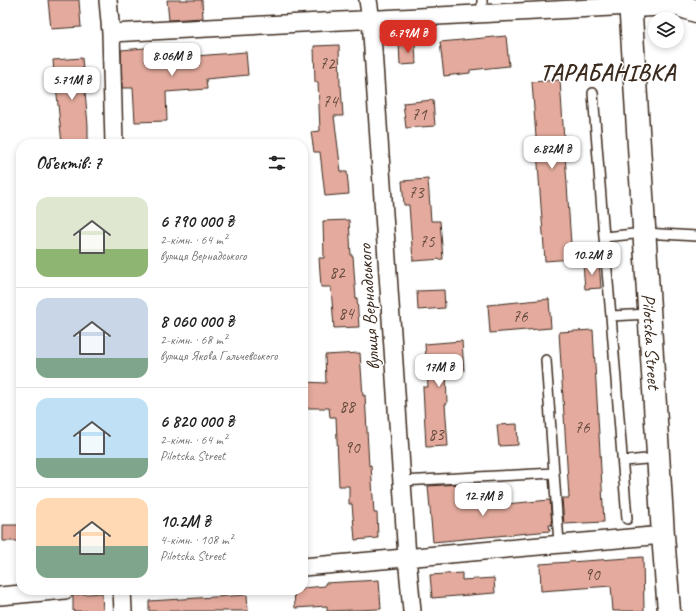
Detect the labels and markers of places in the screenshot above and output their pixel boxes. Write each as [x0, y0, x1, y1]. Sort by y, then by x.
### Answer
pin: 6.79M ₴ [371, 20, 445, 54]
pin: 8.06M ₴ [135, 43, 209, 77]
pin: 5.71M ₴ [35, 67, 109, 101]
pin: 6.82M ₴ [515, 136, 589, 170]
pin: 10.2M ₴ [555, 242, 629, 276]
pin: 17M ₴ [411, 354, 467, 388]
pin: 12.7M ₴ [446, 483, 520, 517]

